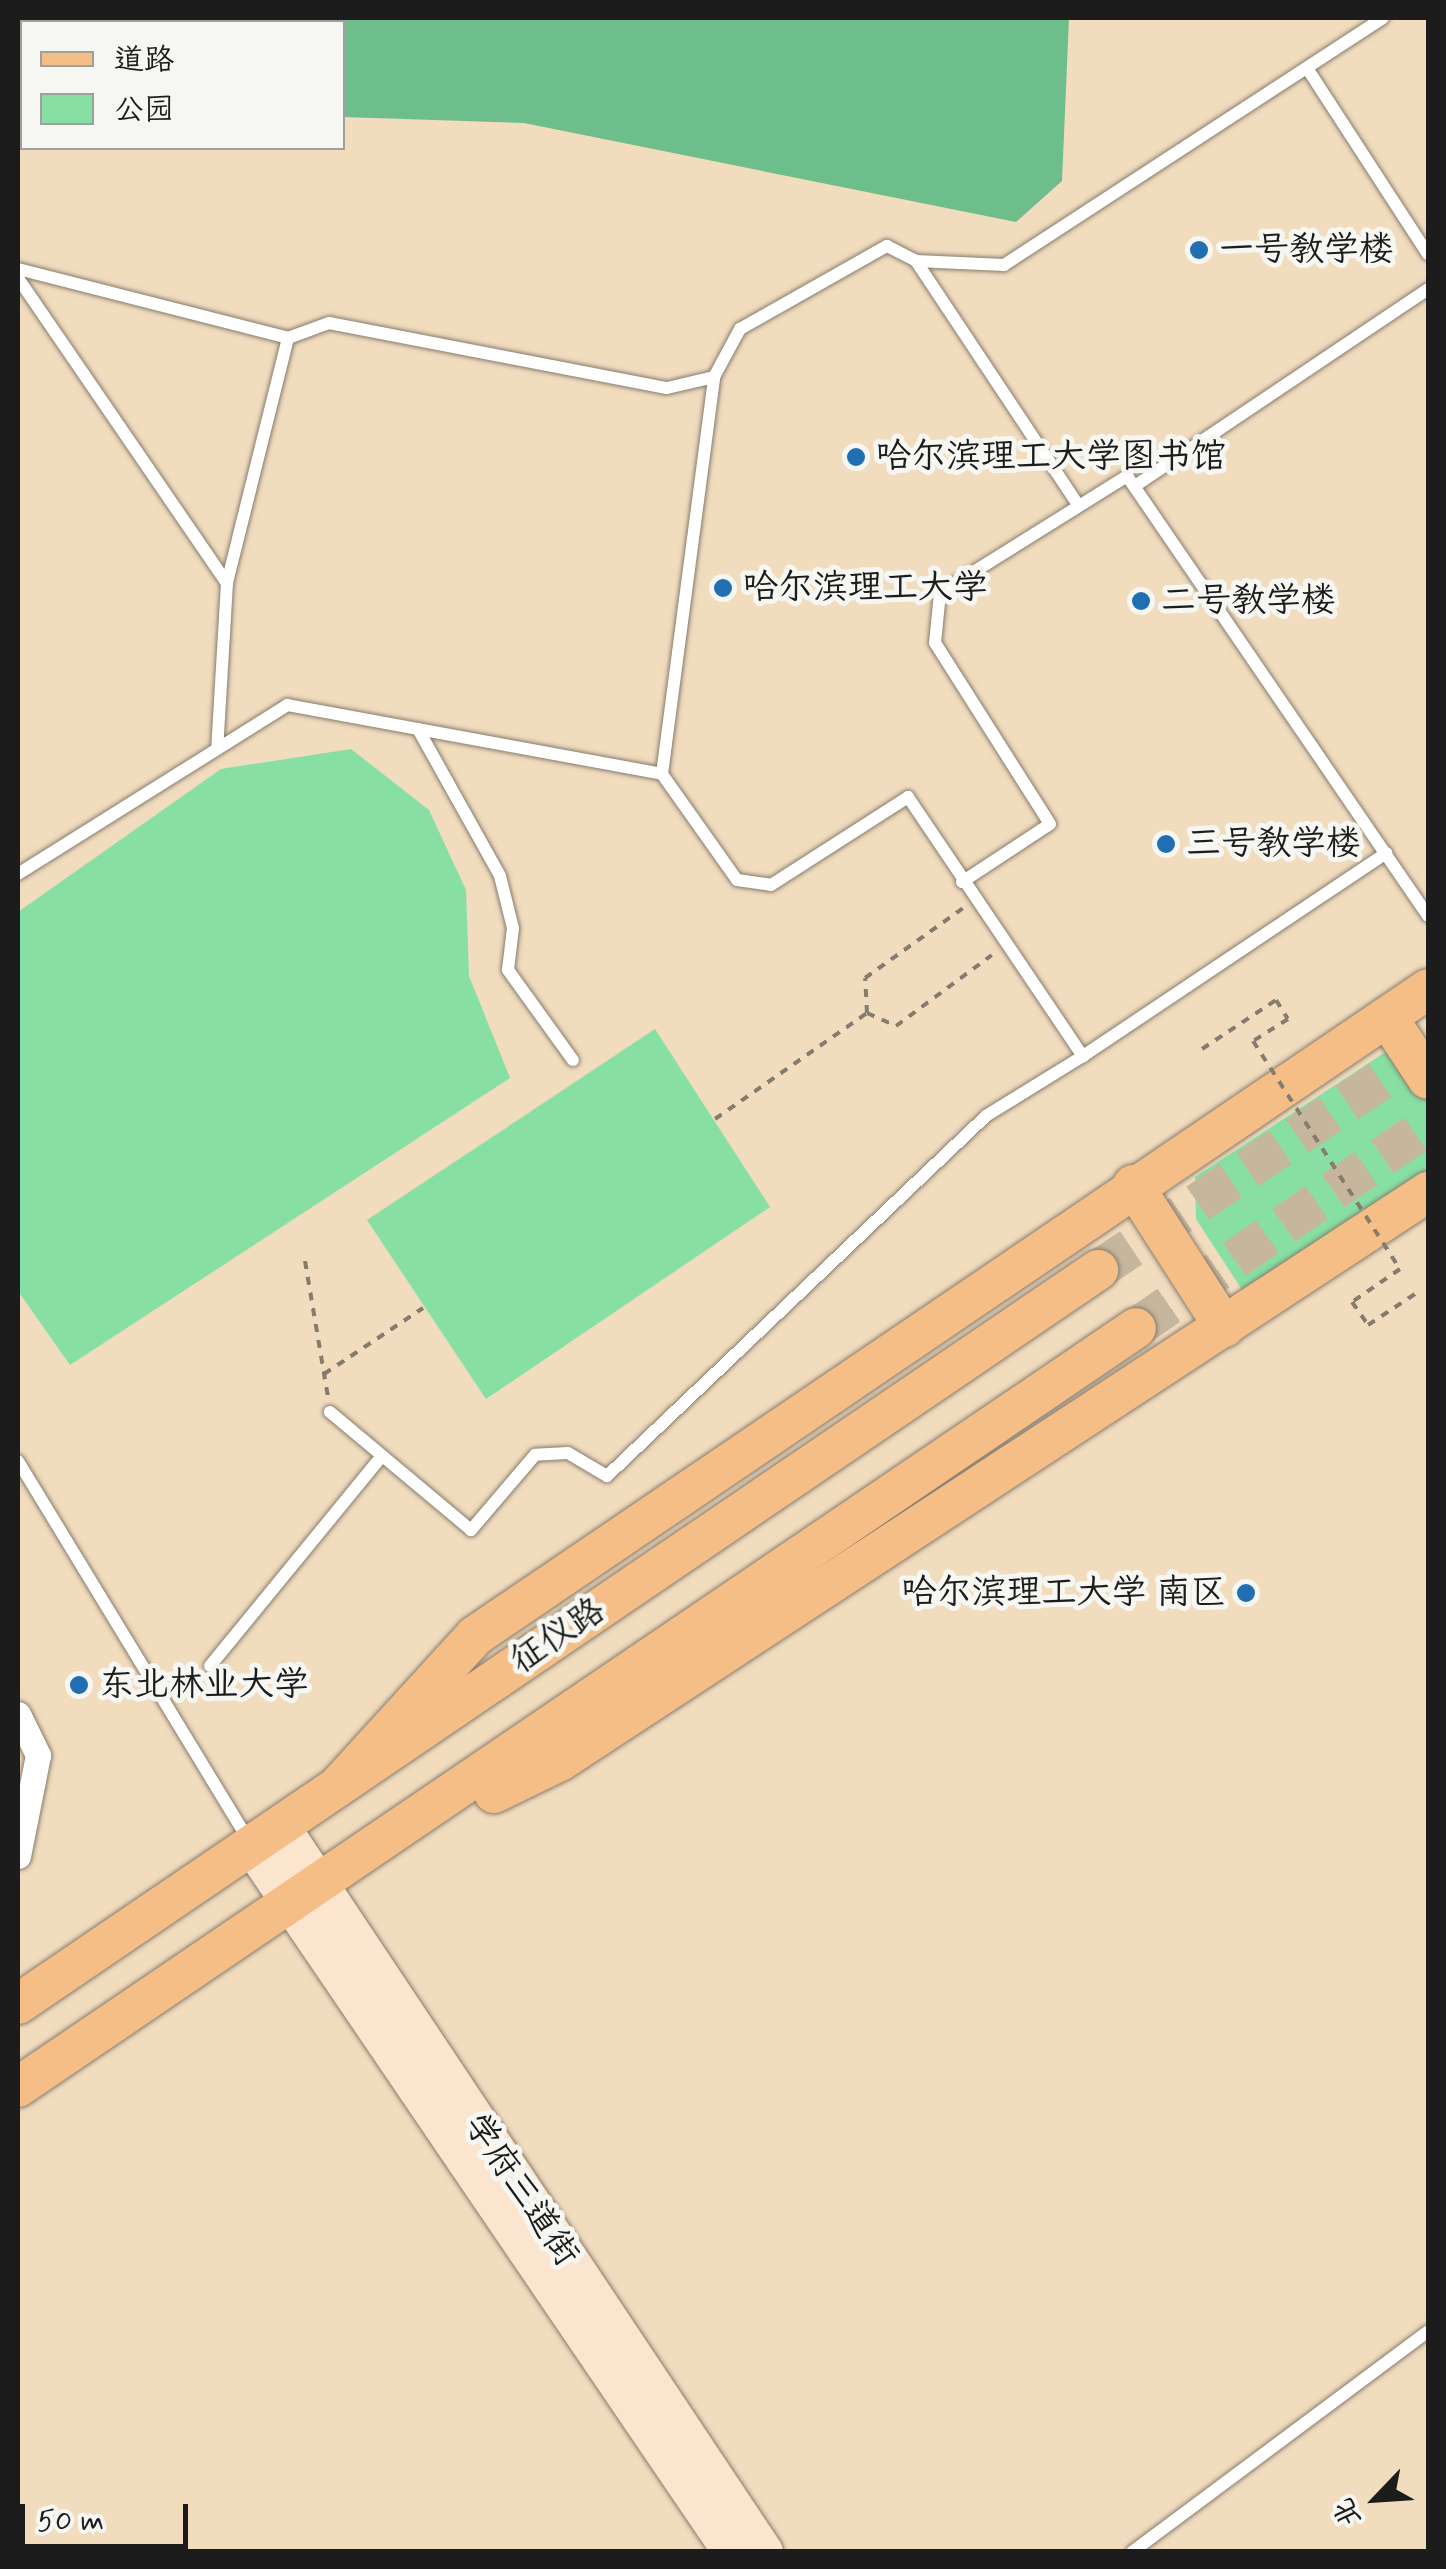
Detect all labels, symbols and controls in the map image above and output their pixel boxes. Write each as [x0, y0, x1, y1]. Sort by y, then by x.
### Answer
legend [20, 20, 345, 150]
text: 道路 [114, 41, 174, 80]
text: 公园 [114, 91, 174, 130]
place label: 一号教学楼 [1219, 229, 1394, 271]
marker: 一号教学楼 [1188, 239, 1210, 261]
place label: 哈尔滨理工大学图书馆 [876, 436, 1226, 478]
marker: 哈尔滨理工大学图书馆 [845, 446, 867, 468]
place label: 哈尔滨理工大学 [743, 567, 988, 609]
marker: 哈尔滨理工大学 [712, 577, 734, 599]
place label: 二号教学楼 [1161, 580, 1336, 622]
marker: 二号教学楼 [1130, 590, 1152, 612]
place label: 三号教学楼 [1186, 823, 1361, 865]
marker: 三号教学楼 [1155, 833, 1177, 855]
place label: 哈尔滨理工大学 南区 [902, 1572, 1226, 1614]
marker: 哈尔滨理工大学 南区 [1235, 1582, 1257, 1604]
street label: 征仪路 [503, 1589, 613, 1683]
place label: 东北林业大学 [99, 1664, 309, 1706]
marker: 东北林业大学 [68, 1674, 90, 1696]
street label: 学府三道街 [455, 2106, 587, 2274]
north arrow [1326, 2449, 1426, 2549]
scale bar [25, 2484, 192, 2546]
text: 北 [1326, 2491, 1371, 2532]
text: 50 m [37, 2502, 104, 2541]

